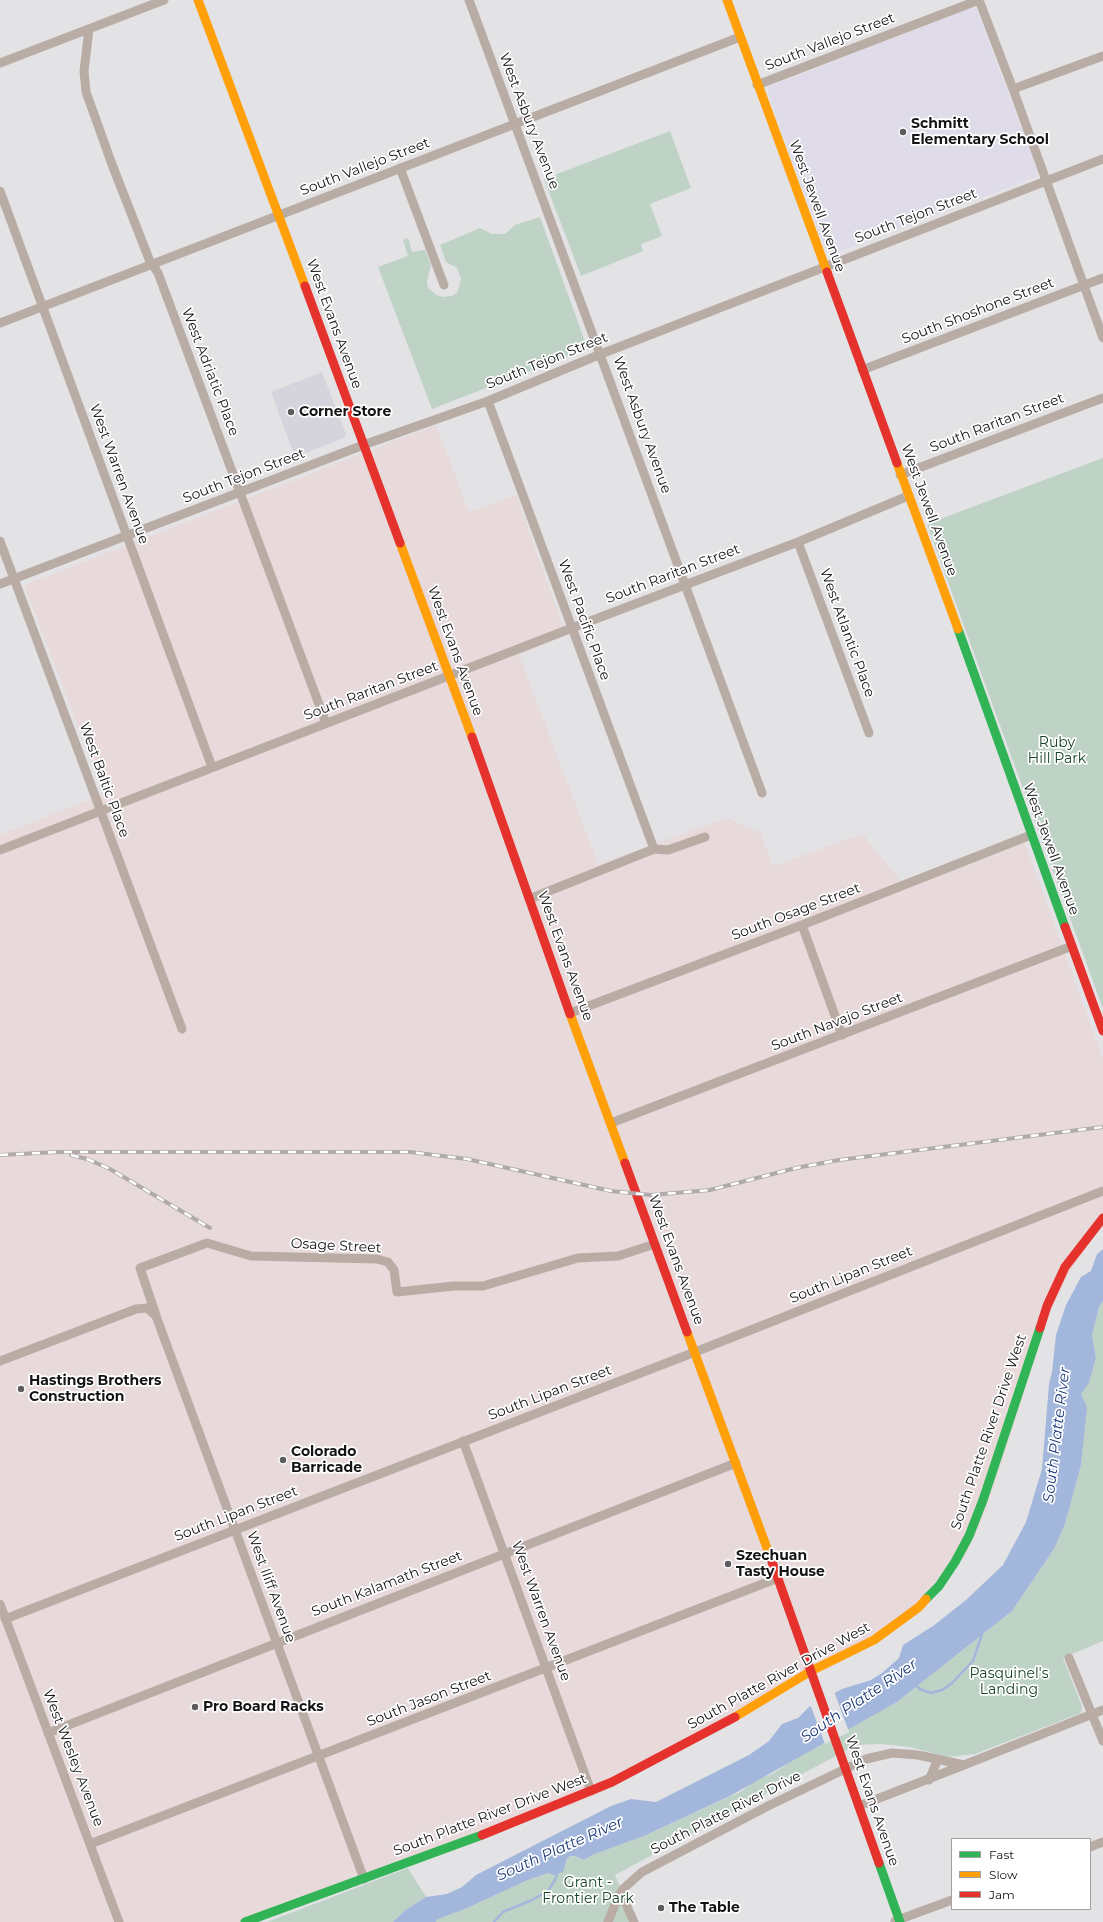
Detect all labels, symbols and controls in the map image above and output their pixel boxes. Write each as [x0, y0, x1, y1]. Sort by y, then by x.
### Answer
street label: South Vallejo Street [763, 10, 897, 74]
street label: West Asbury Avenue [495, 50, 563, 192]
place label: Schmitt Elementary School [911, 116, 1049, 148]
marker: Schmitt Elementary School [898, 127, 908, 137]
street label: South Vallejo Street [298, 135, 432, 199]
street label: West Jewell Avenue [785, 138, 849, 274]
street label: South Tejon Street [853, 185, 979, 247]
street label: West Evans Avenue [303, 257, 365, 391]
street label: South Shoshone Street [900, 274, 1056, 348]
street label: West Adriatic Place [178, 306, 242, 438]
street label: South Tejon Street [484, 329, 610, 393]
street label: West Asbury Avenue [609, 354, 675, 496]
street label: South Raritan Street [928, 390, 1066, 456]
street label: West Warren Avenue [86, 402, 152, 546]
place label: Corner Store [299, 404, 391, 420]
marker: Corner Store [286, 407, 296, 417]
street label: West Jewell Avenue [897, 442, 961, 578]
street label: South Tejon Street [181, 445, 307, 507]
street label: South Raritan Street [604, 541, 742, 607]
street label: West Pacific Place [554, 557, 614, 683]
street label: West Atlantic Place [816, 566, 878, 700]
street label: West Evans Avenue [424, 584, 486, 718]
street label: South Raritan Street [302, 658, 440, 724]
street label: West Baltic Place [75, 720, 133, 840]
park label: Ruby Hill Park [1028, 735, 1086, 768]
street label: West Jewell Avenue [1019, 781, 1083, 917]
street label: South Osage Street [729, 880, 863, 944]
street label: West Evans Avenue [534, 889, 596, 1023]
street label: South Navajo Street [769, 989, 905, 1055]
street label: West Evans Avenue [645, 1193, 707, 1327]
street label: Osage Street [290, 1235, 382, 1257]
street label: South Lipan Street [787, 1243, 915, 1307]
street label: South Platte River Drive West [948, 1332, 1030, 1532]
street label: South Lipan Street [486, 1362, 614, 1424]
water label: South Platte River [1040, 1366, 1074, 1504]
place label: Hastings Brothers Construction [29, 1373, 162, 1406]
marker: Hastings Brothers Construction [16, 1384, 26, 1394]
place label: Colorado Barricade [291, 1444, 362, 1476]
marker: Colorado Barricade [278, 1455, 288, 1465]
street label: South Lipan Street [172, 1483, 300, 1545]
street label: West Iliff Avenue [243, 1529, 299, 1645]
street label: West Warren Avenue [508, 1539, 574, 1683]
street label: South Kalamath Street [309, 1548, 465, 1620]
place label: Szechuan Tasty House [736, 1548, 825, 1580]
marker: Szechuan Tasty House [723, 1559, 733, 1569]
street label: South Platte River Drive West [685, 1619, 873, 1733]
water label: South Platte River [797, 1655, 921, 1747]
park label: Pasquinel's Landing [970, 1666, 1048, 1698]
street label: South Jason Street [364, 1668, 494, 1730]
street label: West Wesley Avenue [39, 1687, 107, 1829]
place label: Pro Board Racks [203, 1699, 324, 1715]
marker: Pro Board Racks [190, 1702, 200, 1712]
street label: West Evans Avenue [842, 1733, 902, 1869]
street label: South Platte River Drive [648, 1768, 804, 1858]
street label: South Platte River Drive West [391, 1770, 589, 1860]
water label: South Platte River [494, 1813, 626, 1885]
legend [951, 1838, 1091, 1910]
text: Fast [989, 1847, 1014, 1862]
text: Slow [989, 1867, 1018, 1882]
park label: Grant - Frontier Park [542, 1875, 634, 1908]
text: Jam [989, 1887, 1015, 1902]
place label: The Table [669, 1900, 740, 1916]
marker: The Table [656, 1903, 666, 1913]

